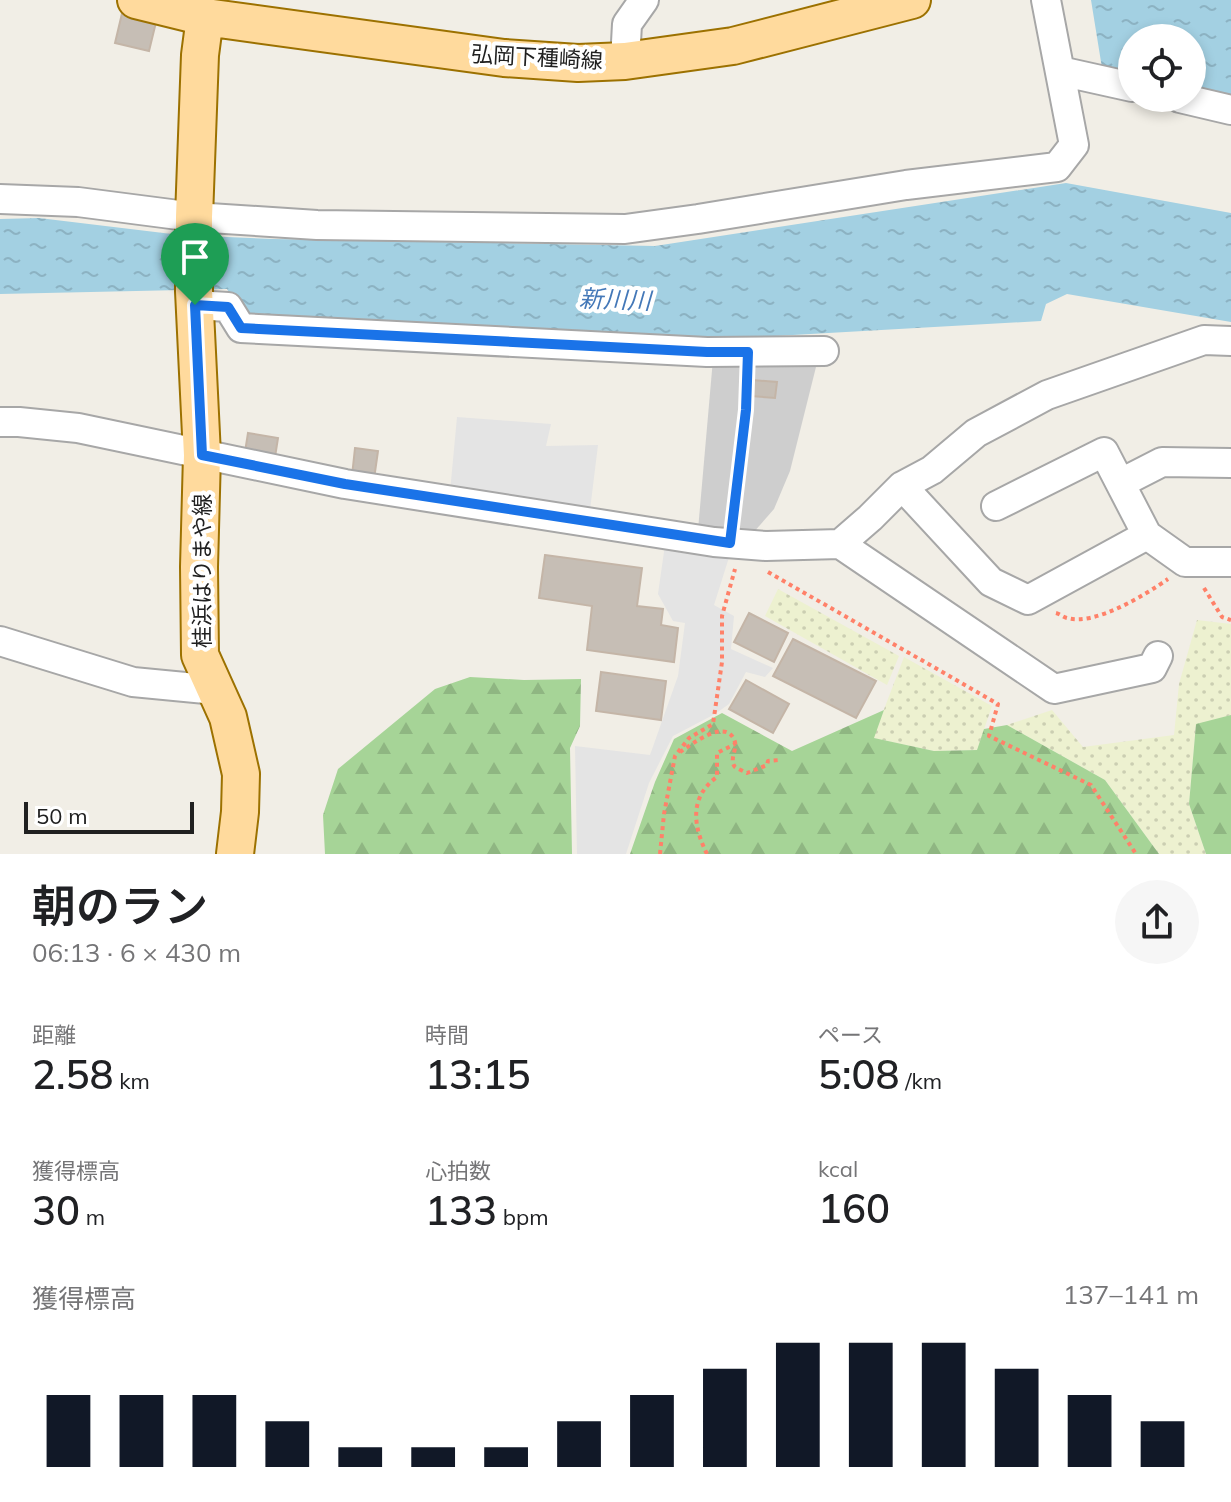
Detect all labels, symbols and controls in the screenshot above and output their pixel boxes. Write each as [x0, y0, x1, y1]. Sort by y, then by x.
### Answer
map controls [1118, 24, 1206, 112]
button: locate [1118, 24, 1206, 112]
street label: 弘岡下種崎線 [470, 40, 604, 74]
pin [161, 223, 229, 305]
icon: arrive [173, 235, 217, 279]
water label: 新川川 [578, 283, 654, 315]
street label: 桂浜はりまや線 [188, 494, 216, 648]
scale bar [24, 798, 194, 834]
text: 50 m [36, 802, 87, 830]
text: 朝のラン [32, 878, 208, 933]
button: share [1115, 880, 1199, 964]
text: 06:13 · 6 × 430 m [32, 936, 241, 969]
text: 距離 [32, 1021, 76, 1049]
text: 時間 [425, 1021, 469, 1049]
text: ペース [818, 1021, 883, 1049]
text: 2.58 [32, 1049, 113, 1099]
text: 13:15 [425, 1049, 530, 1099]
text: 5:08 [818, 1049, 899, 1099]
text: km [113, 1067, 150, 1095]
text: /km [899, 1067, 942, 1095]
text: kcal [818, 1155, 858, 1183]
text: 獲得標高 [32, 1157, 120, 1185]
text: 心拍数 [425, 1157, 491, 1185]
text: 160 [818, 1183, 890, 1233]
text: 30 [32, 1185, 80, 1235]
text: 133 [425, 1185, 497, 1235]
text: m [80, 1203, 105, 1231]
text: bpm [497, 1203, 548, 1231]
text: 137–141 m [1063, 1278, 1199, 1311]
text: 獲得標高 [32, 1282, 136, 1315]

